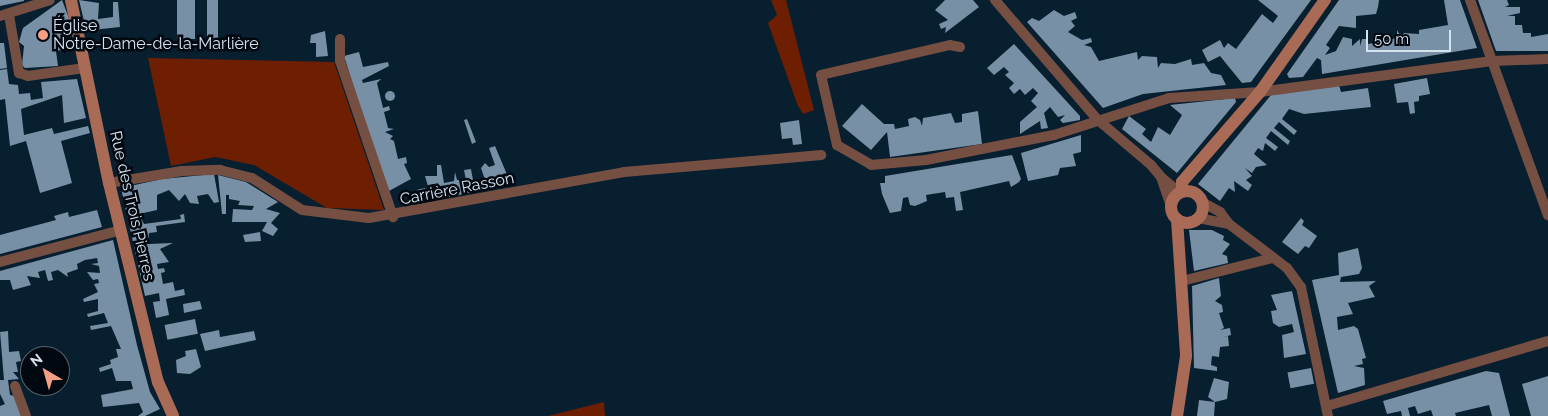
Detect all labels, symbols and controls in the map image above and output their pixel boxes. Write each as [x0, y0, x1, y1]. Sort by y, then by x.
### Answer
place label: Église Notre-Dame-de-la-Marlière [53, 16, 259, 54]
scale bar [1368, 20, 1453, 52]
marker: Église Notre-Dame-de-la-Marlière [37, 29, 49, 41]
text: 50 m [1374, 30, 1409, 48]
street label: Rue des Trois Pierres [105, 129, 159, 283]
street label: Carrière Rasson [398, 169, 516, 209]
north arrow [20, 346, 70, 396]
text: N [27, 350, 46, 370]

